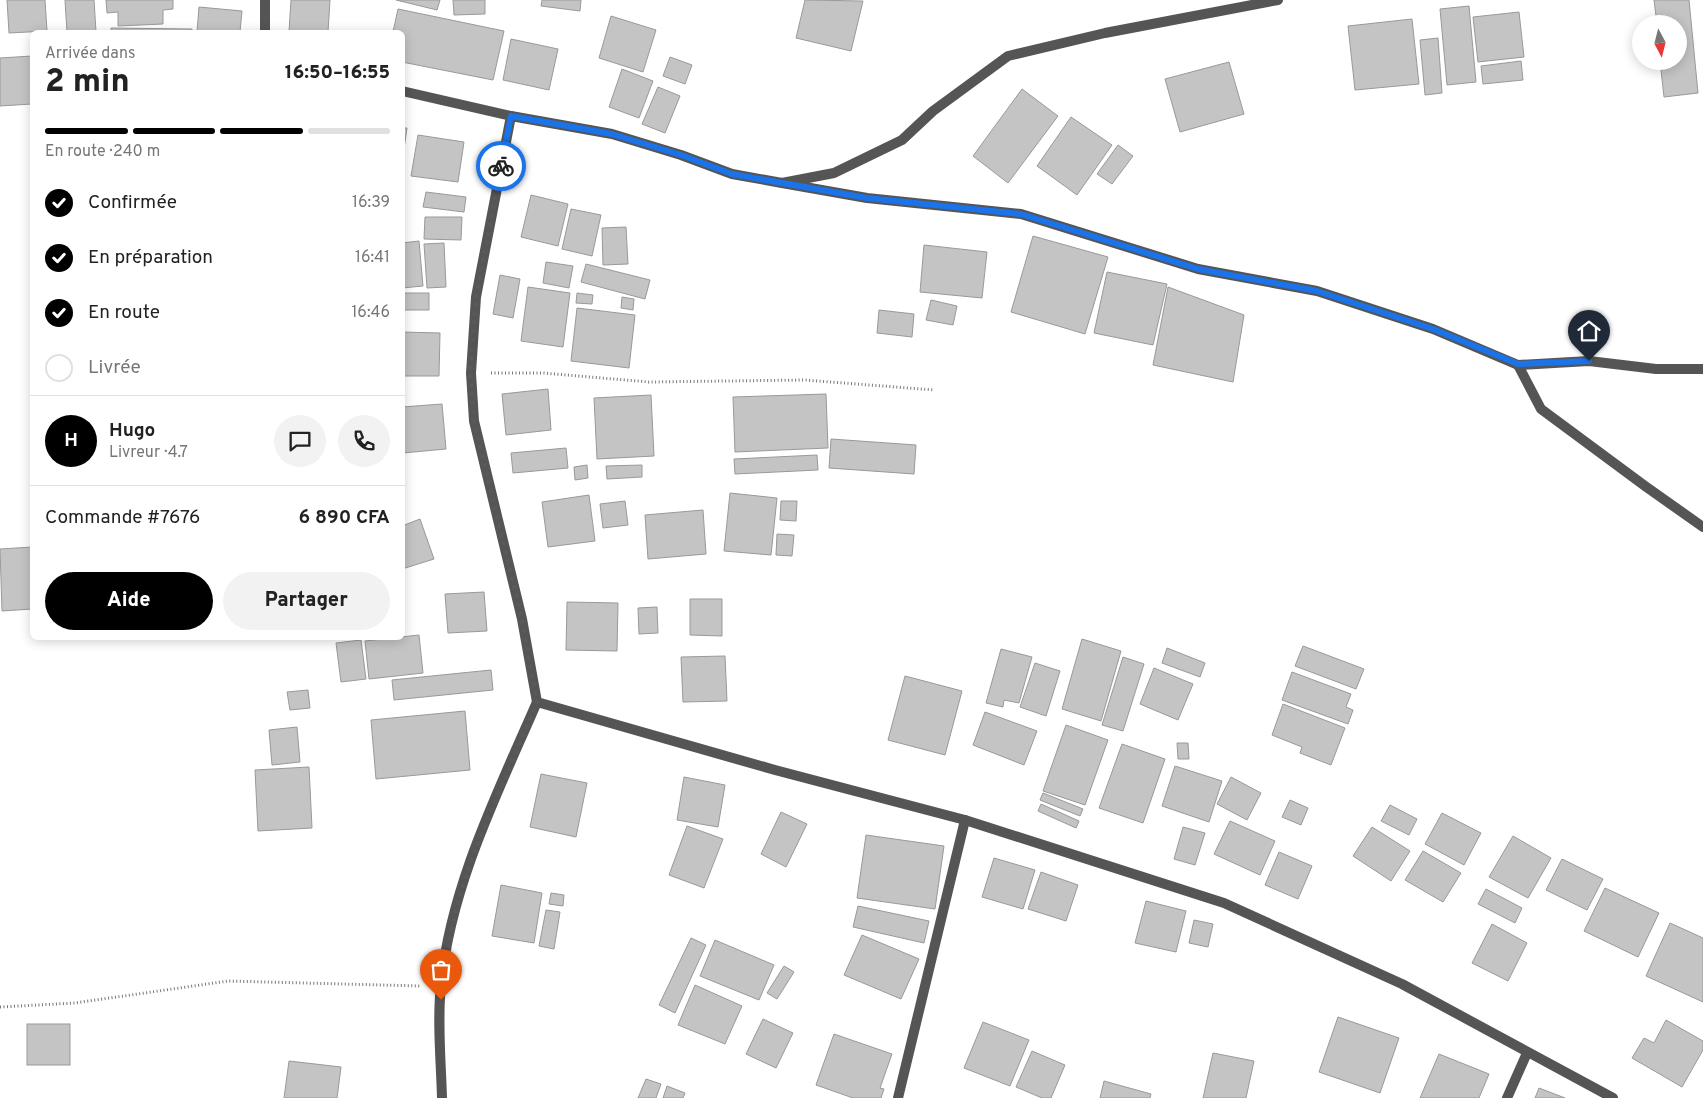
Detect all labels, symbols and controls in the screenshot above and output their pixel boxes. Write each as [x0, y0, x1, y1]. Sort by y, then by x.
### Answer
north arrow [1632, 15, 1688, 70]
map controls [1632, 15, 1687, 70]
text: Arrivée dans [45, 44, 135, 64]
text: 16:50–16:55 [285, 61, 390, 85]
text: 2 min [45, 63, 130, 103]
courier [476, 141, 526, 191]
text: En route · 240 m [45, 142, 160, 162]
icon: bike [487, 152, 515, 180]
icon: check [45, 189, 73, 217]
text: Confirmée [88, 191, 177, 215]
text: 16:39 [352, 193, 390, 213]
icon: check [45, 244, 73, 272]
text: En préparation [88, 246, 213, 270]
text: 16:41 [355, 248, 390, 268]
icon: check [45, 299, 73, 327]
text: En route [88, 301, 160, 325]
text: 16:46 [351, 303, 390, 323]
pin [1568, 310, 1610, 361]
icon: home [1575, 317, 1603, 345]
text: Livrée [88, 356, 141, 380]
button: chat [274, 415, 326, 467]
button: phone [338, 415, 390, 467]
text: Hugo [109, 419, 155, 443]
text: H [64, 429, 78, 453]
text: Livreur · 4.7 [109, 443, 188, 463]
text: Commande #7676 [45, 506, 200, 530]
text: 6 890 CFA [299, 506, 390, 530]
button: Aide [45, 572, 213, 630]
button: Partager [223, 572, 390, 630]
pin [420, 949, 462, 1000]
icon: bag [427, 956, 455, 984]

